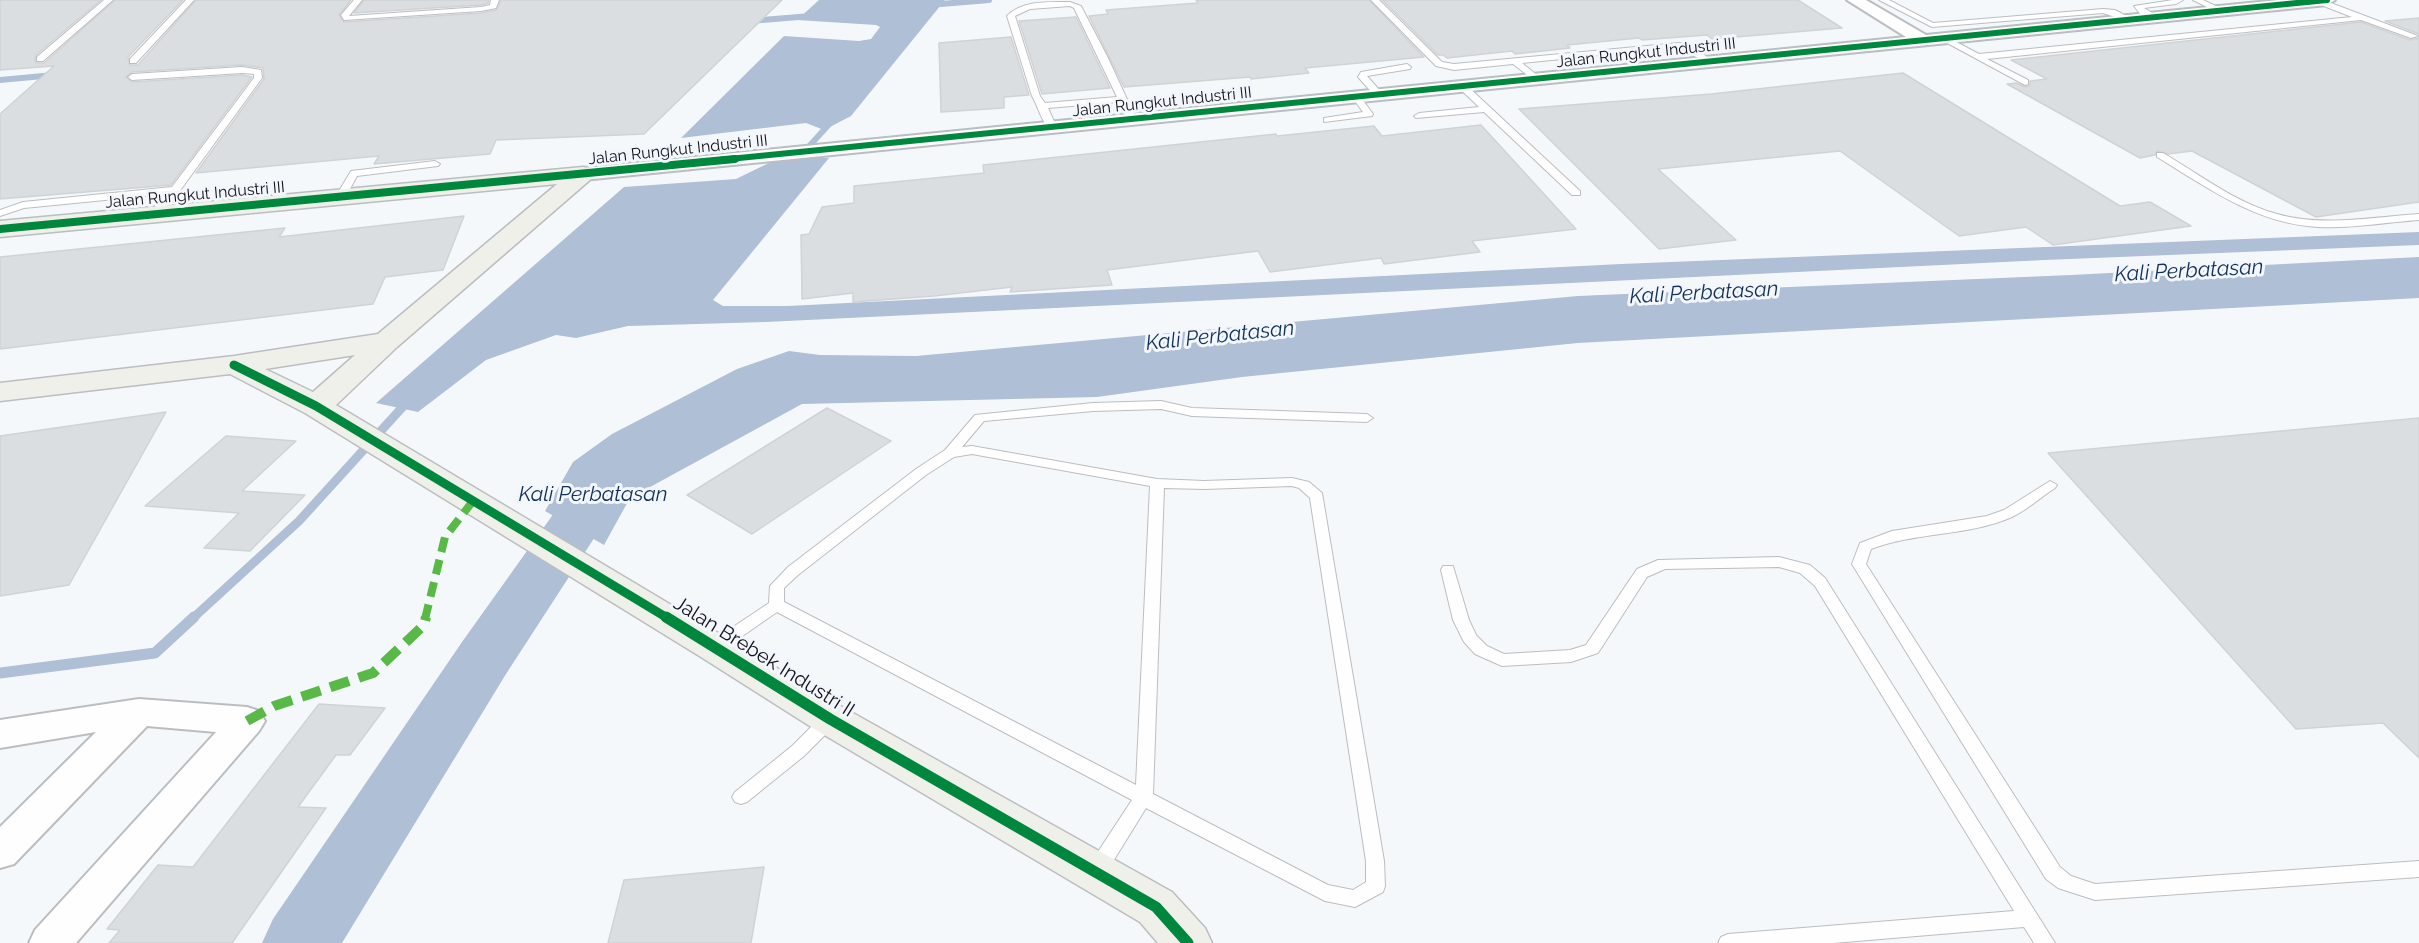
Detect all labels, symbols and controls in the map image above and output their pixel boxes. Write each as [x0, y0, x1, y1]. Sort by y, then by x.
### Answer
street label: Jalan Rungkut Industri III [1555, 34, 1737, 72]
street label: Jalan Rungkut Industri III [1071, 83, 1253, 121]
street label: Jalan Rungkut Industri III [587, 131, 769, 169]
street label: Jalan Rungkut Industri III [104, 178, 286, 212]
water label: Kali Perbatasan [2114, 255, 2264, 287]
water label: Kali Perbatasan [1629, 277, 1779, 309]
water label: Kali Perbatasan [1145, 316, 1295, 356]
water label: Kali Perbatasan [518, 482, 668, 508]
street label: Jalan Brebek Industri II [669, 592, 859, 722]

